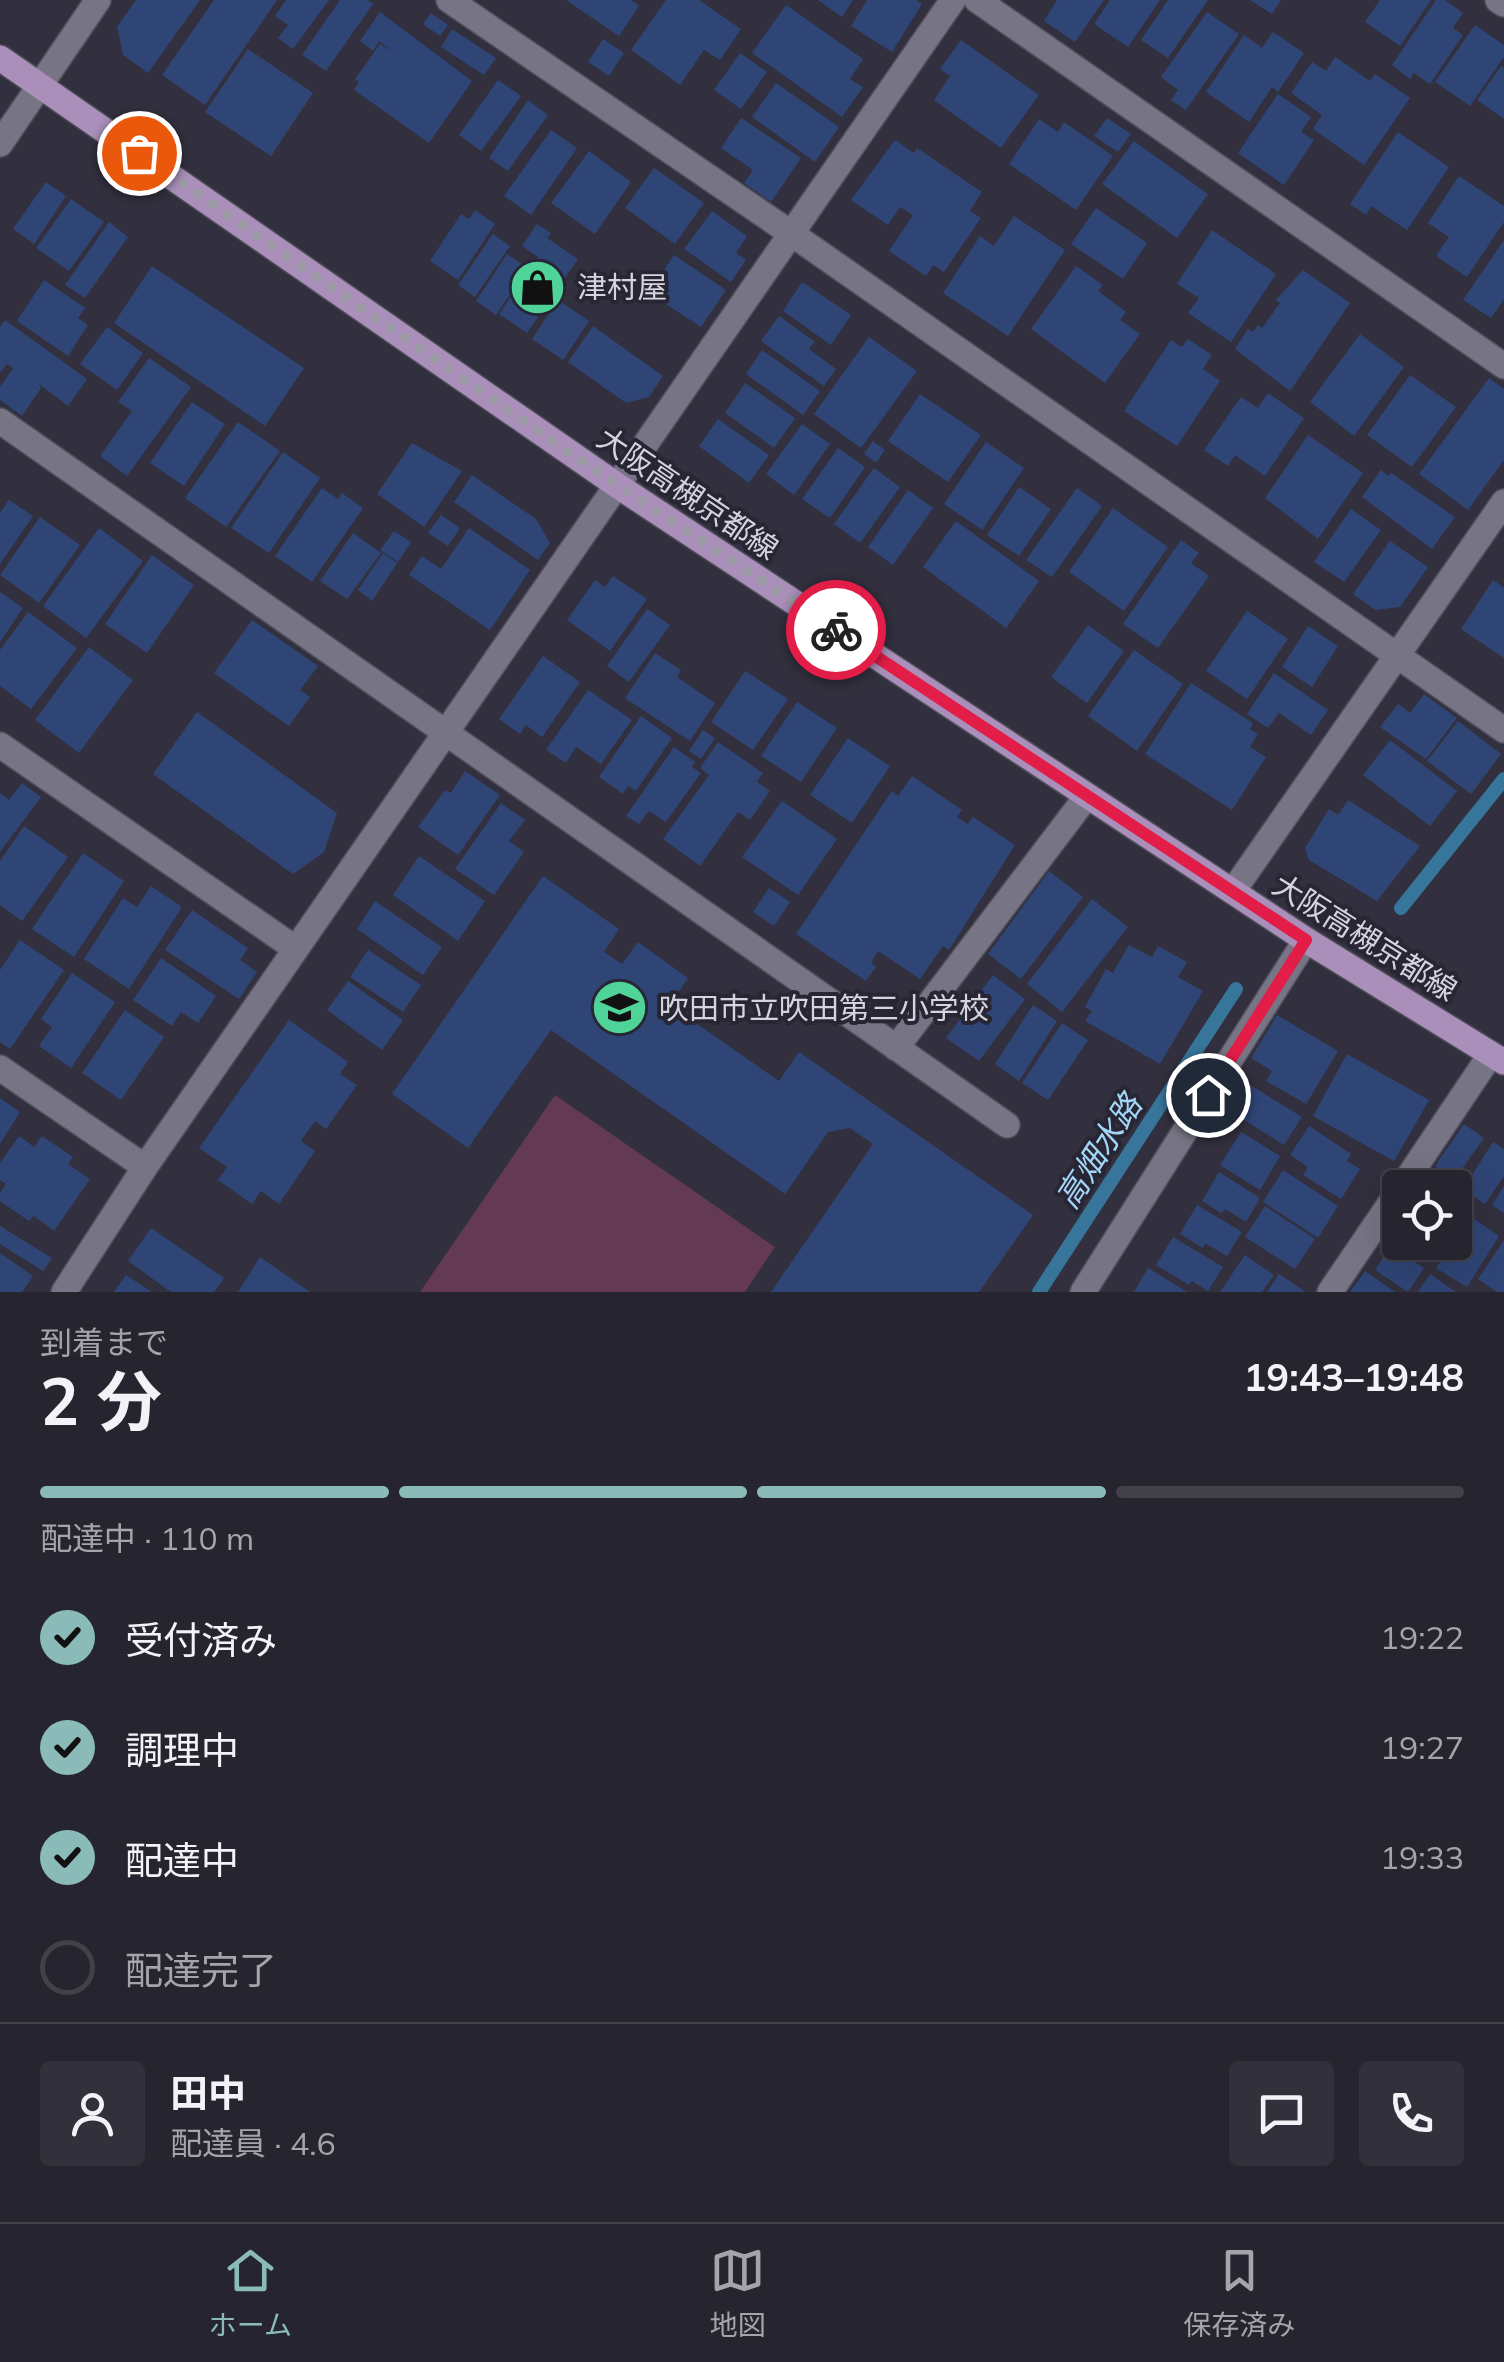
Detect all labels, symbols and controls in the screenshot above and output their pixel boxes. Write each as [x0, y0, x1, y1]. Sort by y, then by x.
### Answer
pin [97, 111, 182, 196]
icon: bag [112, 126, 167, 181]
shop icon: 津村屋 [508, 257, 568, 317]
place label: 津村屋 [577, 268, 667, 306]
street label: 大阪高槻京都線 [590, 419, 786, 567]
courier [786, 580, 886, 680]
icon: bike [809, 603, 864, 658]
street label: 大阪高槻京都線 [1266, 865, 1464, 1009]
school or university icon: 吹田市立吹田第三小学校 [590, 978, 650, 1038]
place label: 吹田市立吹田第三小学校 [659, 989, 989, 1027]
pin [1166, 1053, 1251, 1138]
icon: home [1181, 1068, 1236, 1123]
water label: 高畑水路 [1046, 1084, 1151, 1216]
map controls [1382, 1170, 1472, 1260]
button: locate [1382, 1170, 1472, 1260]
text: 到着まで [40, 1322, 168, 1362]
text: 19:43–19:48 [1244, 1353, 1464, 1401]
text: 2 分 [40, 1360, 162, 1441]
text: 配達中 · 110 m [40, 1518, 254, 1558]
icon: check [40, 1610, 95, 1665]
text: 受付済み [125, 1616, 277, 1664]
text: 19:22 [1380, 1617, 1464, 1657]
icon: check [40, 1720, 95, 1775]
text: 調理中 [125, 1726, 239, 1774]
text: 19:27 [1380, 1727, 1464, 1767]
icon: check [40, 1830, 95, 1885]
text: 配達中 [125, 1836, 239, 1884]
text: 19:33 [1380, 1837, 1464, 1877]
text: 配達完了 [125, 1946, 277, 1994]
button: person [40, 2061, 145, 2166]
button: chat [1229, 2061, 1334, 2166]
button: phone [1359, 2061, 1464, 2166]
text: 田中 [170, 2069, 246, 2117]
text: 配達員 · 4.6 [170, 2123, 336, 2163]
tab: ホーム [209, 2243, 292, 2343]
tab: 地図 [710, 2243, 766, 2343]
tab: 保存済み [1183, 2243, 1295, 2343]

